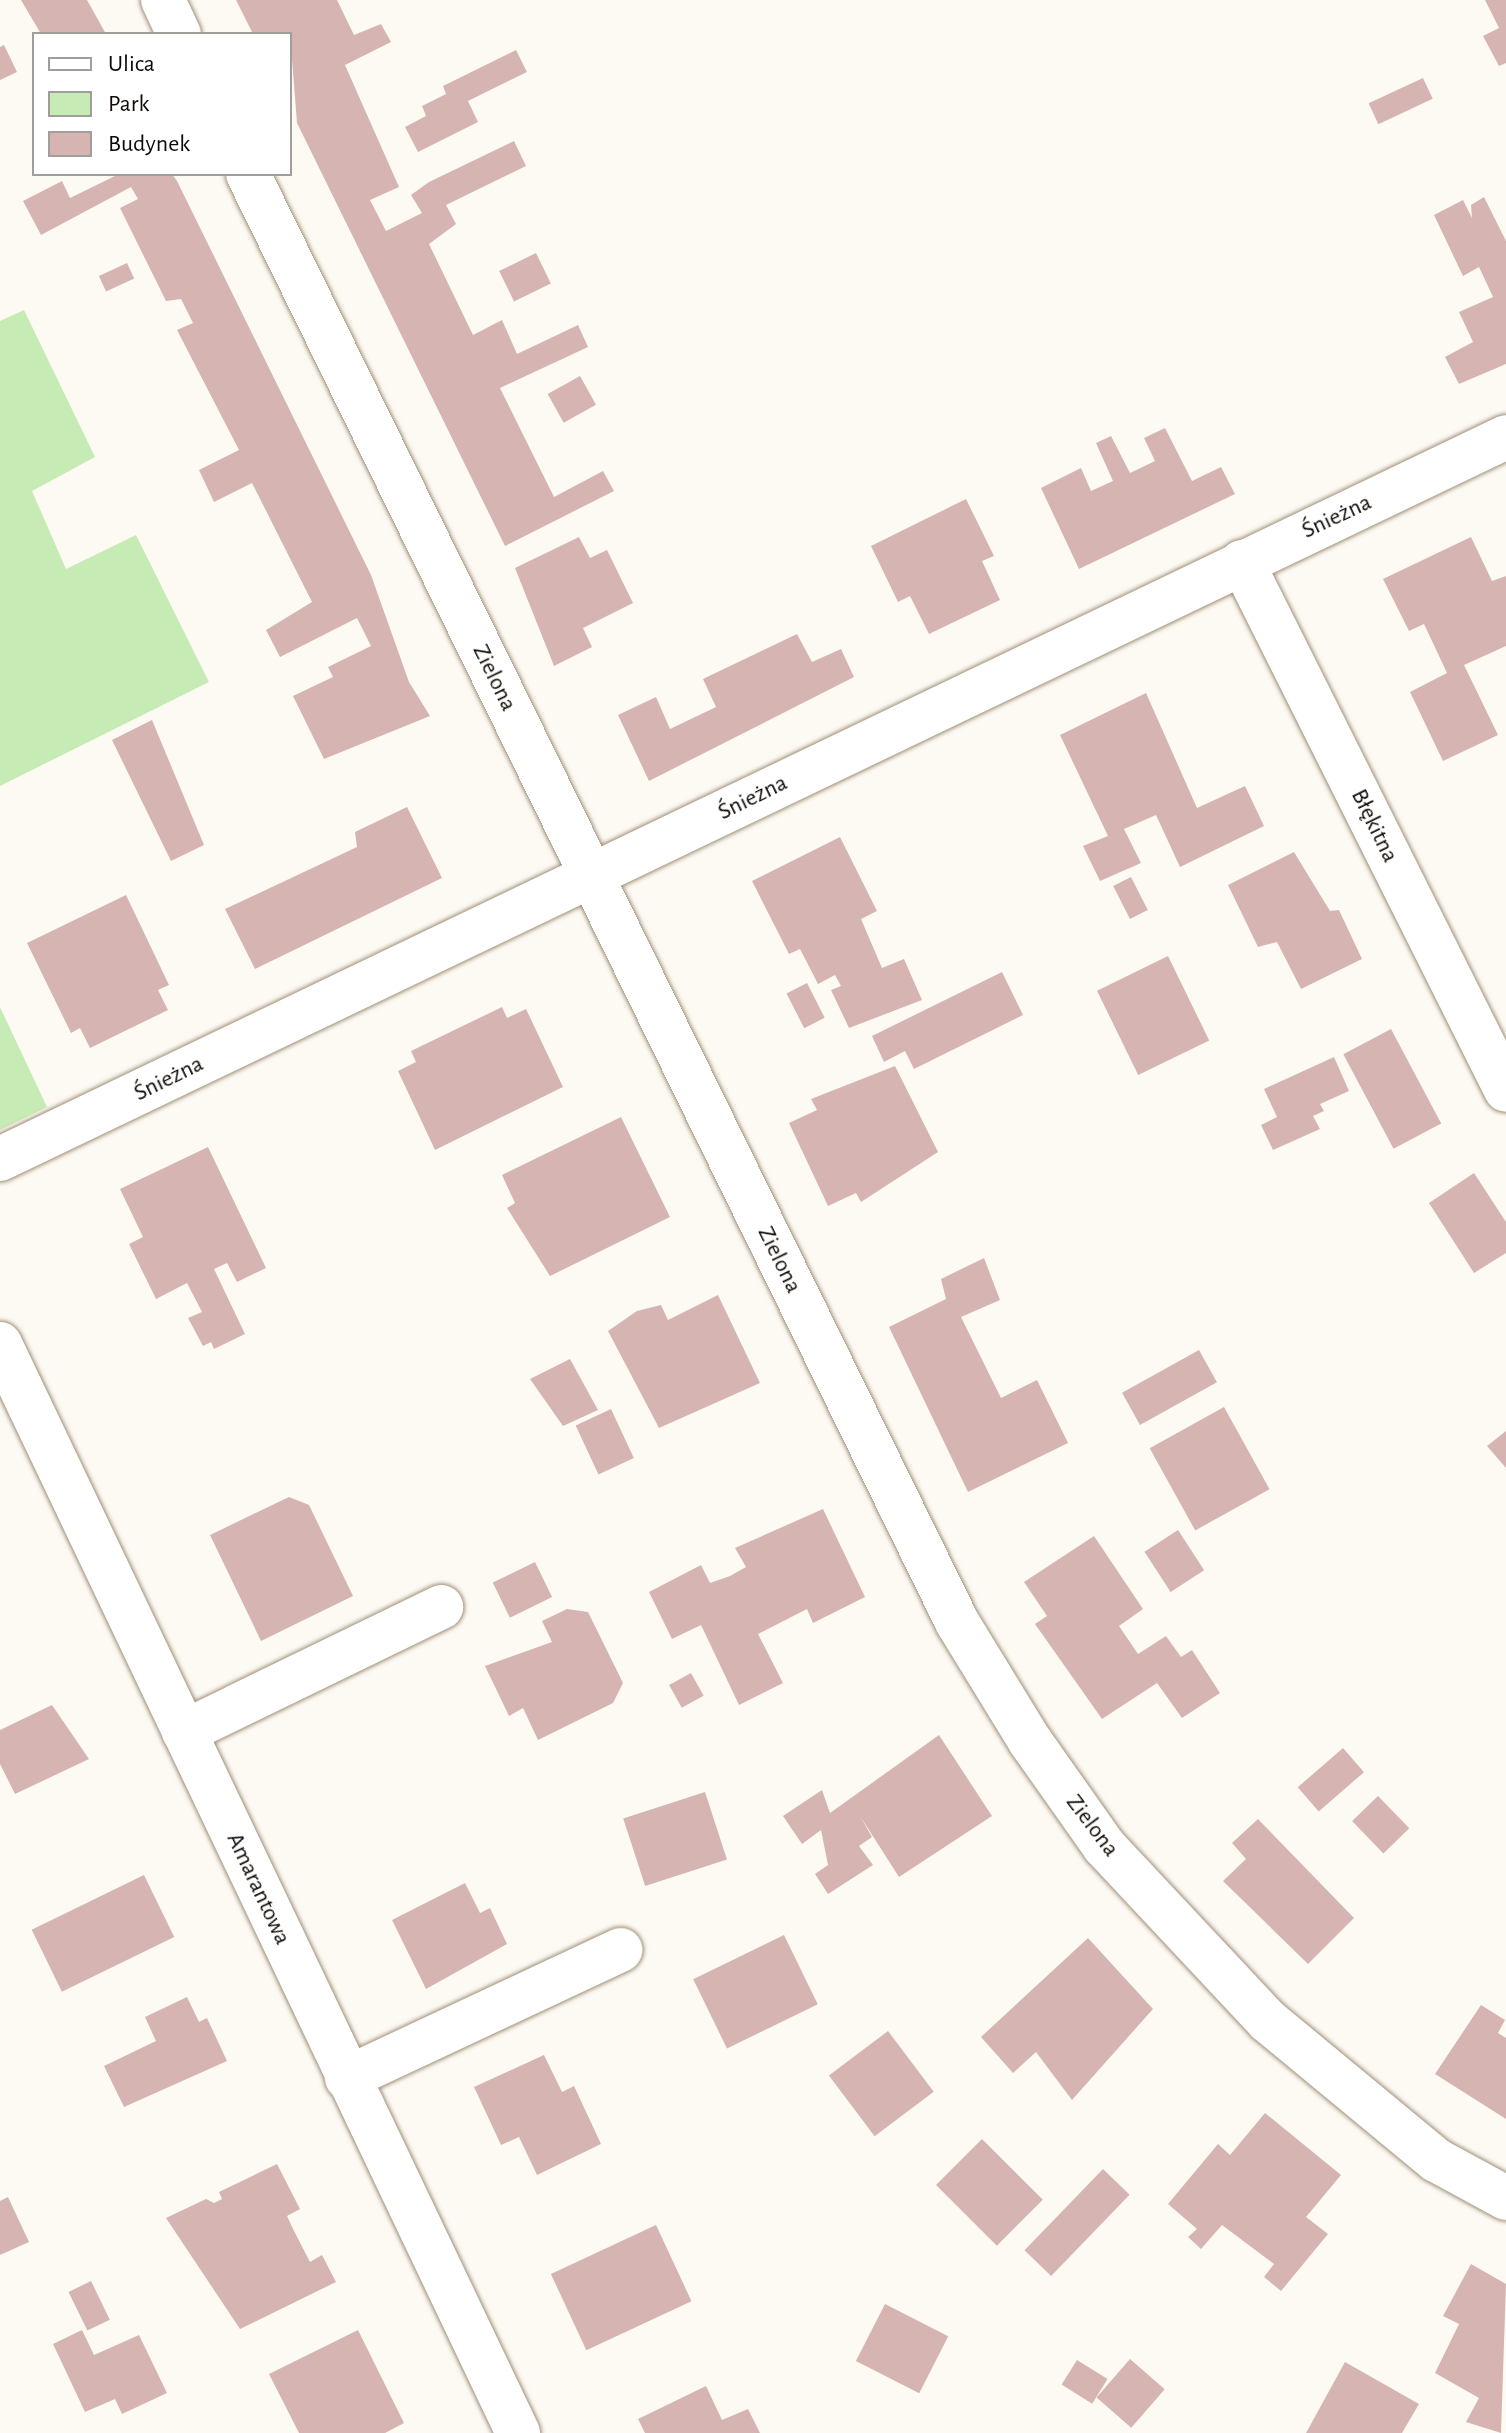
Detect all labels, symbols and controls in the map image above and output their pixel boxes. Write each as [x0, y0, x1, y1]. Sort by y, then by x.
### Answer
legend [32, 32, 292, 176]
text: Ulica [108, 52, 155, 76]
text: Park [108, 92, 149, 116]
text: Budynek [108, 132, 190, 156]
street label: Śnieżna [1298, 488, 1376, 546]
street label: Zielona [466, 640, 522, 716]
street label: Śnieżna [714, 769, 792, 827]
street label: Błękitna [1344, 785, 1404, 867]
street label: Śnieżna [130, 1050, 208, 1108]
street label: Zielona [751, 1222, 807, 1298]
street label: Zielona [1059, 1789, 1125, 1863]
street label: Amarantowa [220, 1829, 296, 1949]

